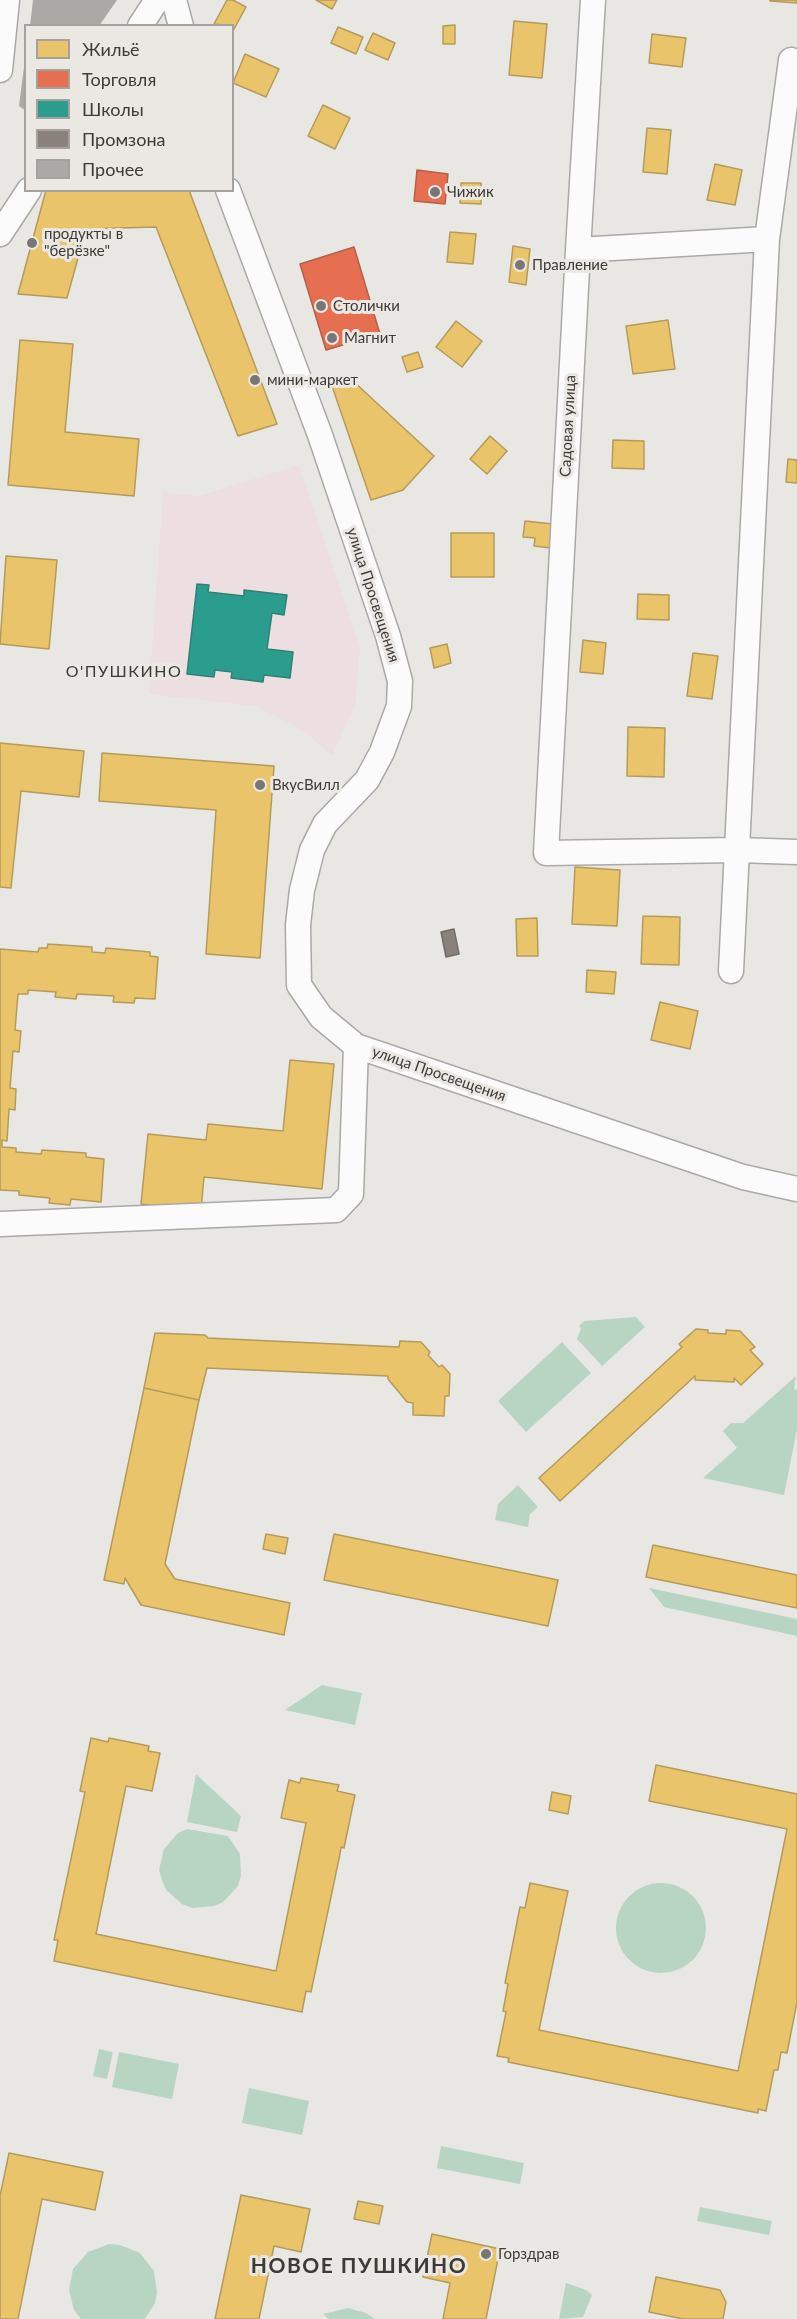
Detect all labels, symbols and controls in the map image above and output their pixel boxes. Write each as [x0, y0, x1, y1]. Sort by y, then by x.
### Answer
legend [24, 24, 234, 192]
text: Жильё [82, 38, 140, 60]
text: Торговля [82, 68, 156, 90]
text: Школы [82, 98, 144, 120]
text: Промзона [82, 128, 165, 150]
text: Прочее [82, 158, 144, 180]
place label: Чижик [447, 183, 494, 201]
marker: Чижик [428, 185, 442, 199]
place label: продукты в "берёзке" [44, 225, 123, 260]
marker: продукты в "берёзке" [25, 236, 39, 250]
place label: Правление [532, 256, 608, 274]
marker: Правление [513, 258, 527, 272]
place label: Столички [333, 297, 400, 315]
marker: Столички [314, 299, 328, 313]
place label: Магнит [344, 329, 396, 347]
marker: Магнит [325, 331, 339, 345]
place label: мини-маркет [267, 371, 358, 389]
marker: мини-маркет [248, 373, 262, 387]
street label: Садовая улица [556, 374, 580, 478]
street label: улица Просвещения [343, 525, 403, 665]
district label: О'ПУШКИНО [66, 662, 182, 682]
place label: ВкусВилл [272, 776, 340, 794]
marker: ВкусВилл [253, 778, 267, 792]
street label: улица Просвещения [370, 1043, 508, 1105]
place label: Горздрав [498, 2245, 559, 2263]
marker: Горздрав [479, 2247, 493, 2261]
district label: НОВОЕ ПУШКИНО [251, 2253, 467, 2279]

